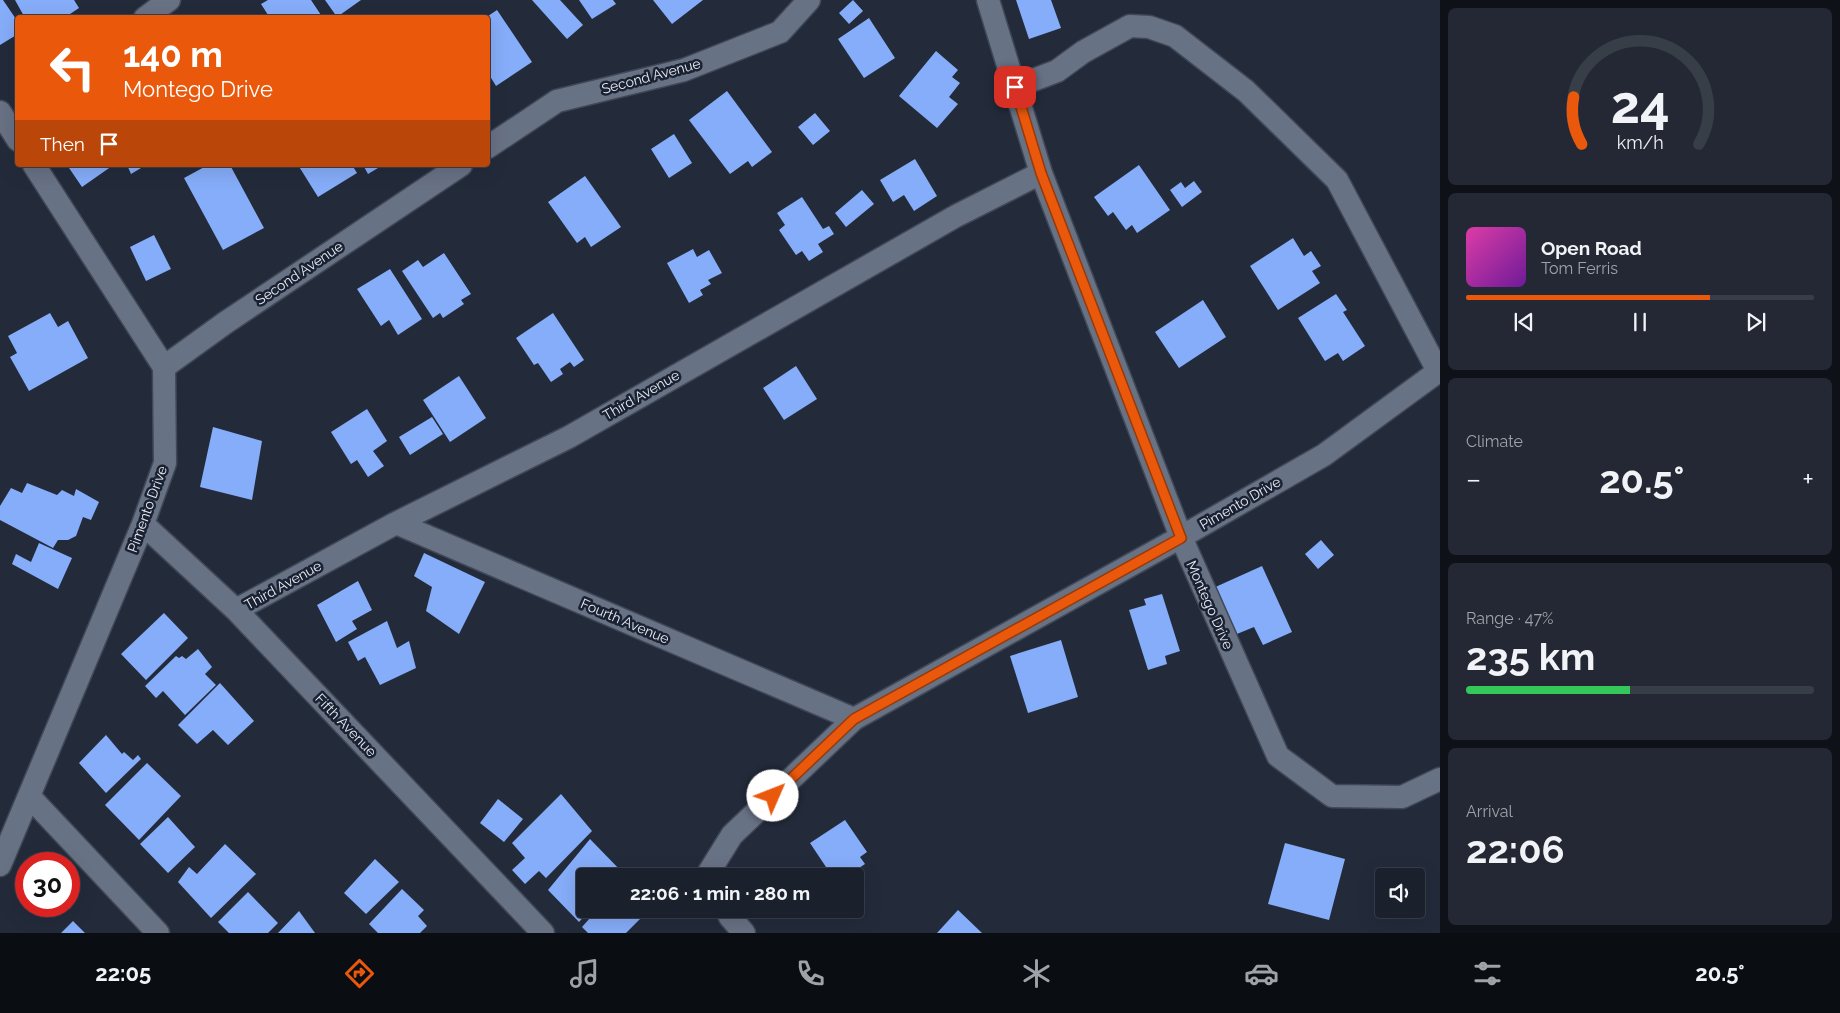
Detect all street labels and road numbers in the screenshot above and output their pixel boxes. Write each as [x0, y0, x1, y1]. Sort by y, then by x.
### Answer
street label: Second Avenue [600, 55, 702, 97]
street label: Second Avenue [252, 238, 346, 308]
street label: Third Avenue [600, 367, 682, 423]
street label: Pimento Drive [124, 464, 170, 554]
street label: Pimento Drive [1197, 473, 1283, 533]
street label: Third Avenue [242, 557, 324, 613]
street label: Montego Drive [1183, 558, 1237, 652]
street label: Fourth Avenue [578, 595, 672, 647]
street label: Fifth Avenue [312, 690, 380, 760]

